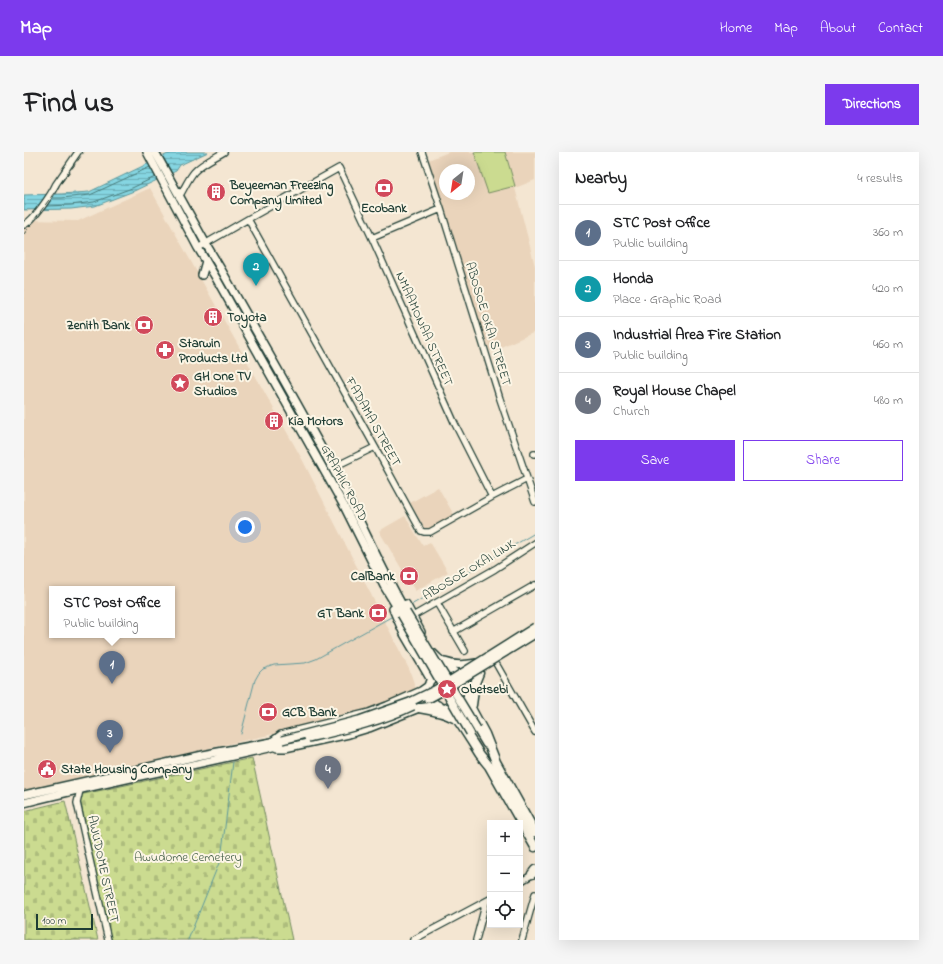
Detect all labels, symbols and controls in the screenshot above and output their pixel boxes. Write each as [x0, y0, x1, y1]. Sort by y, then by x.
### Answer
text: Map [20, 15, 52, 42]
text: Home [720, 18, 752, 39]
text: Map [774, 18, 798, 39]
text: About [820, 18, 856, 39]
text: Contact [878, 18, 923, 39]
text: Find us [24, 84, 114, 125]
button: Directions [825, 84, 919, 125]
north arrow [439, 164, 475, 200]
text: Nearby [575, 166, 627, 191]
text: 4 results [857, 169, 903, 188]
place label: Beyeeman Freezing Company Limited [229, 176, 333, 212]
bank icon: Ecobank [373, 177, 395, 199]
building icon: Beyeeman Freezing Company Limited [205, 181, 227, 203]
place label: Ecobank [361, 199, 407, 218]
text: STC Post Office [613, 212, 710, 234]
text: 1 [586, 223, 590, 242]
text: 360 m [873, 223, 903, 242]
text: Public building [613, 234, 688, 253]
pin: 2 [243, 253, 269, 286]
street label: ABOSOE OKAI STREET [460, 260, 516, 389]
text: Honda [613, 268, 653, 290]
street label: NMAAMONAA STREET [390, 269, 458, 390]
text: 2 [585, 279, 591, 298]
text: 420 m [872, 279, 903, 298]
text: Place · Graphic Road [613, 290, 722, 309]
building icon: Toyota [202, 306, 224, 328]
place label: Toyota [227, 308, 266, 329]
bank icon: Zenith Bank [133, 314, 155, 336]
place label: Zenith Bank [66, 316, 130, 335]
text: Industrial Area Fire Station [613, 324, 781, 346]
place label: Starwin Products Ltd [179, 334, 248, 368]
text: 3 [585, 335, 591, 354]
text: 460 m [873, 335, 903, 354]
pharmacy icon: Starwin Products Ltd [154, 339, 176, 361]
text: Public building [613, 346, 688, 365]
place label: GH One TV Studios [194, 367, 251, 401]
place icon: GH One TV Studios [169, 372, 191, 394]
street label: FADAMA STREET [340, 373, 406, 471]
text: Royal House Chapel [613, 380, 736, 402]
text: 4 [585, 391, 591, 410]
text: 480 m [874, 391, 903, 410]
text: Church [613, 402, 650, 421]
building icon: Kia Motors [263, 410, 285, 432]
place label: Kia Motors [288, 412, 344, 431]
button: Save [575, 440, 735, 481]
button: Share [743, 440, 903, 481]
street label: GRAPHIC ROAD [316, 441, 372, 525]
your location [235, 517, 255, 537]
street label: ABOSOE OKAI LINK [419, 534, 520, 605]
bank icon: CalBank [398, 565, 420, 587]
place label: CalBank [351, 567, 395, 586]
popup [49, 586, 175, 638]
text: STC Post Office [64, 592, 160, 614]
bank icon: GT Bank [367, 602, 389, 624]
place label: GT Bank [317, 604, 364, 623]
text: Public building [64, 614, 138, 633]
pin: 1 [99, 651, 125, 684]
place icon: Obetsebi [436, 678, 458, 700]
place label: Obetsebi [461, 680, 508, 699]
bank icon: GCB Bank [257, 701, 279, 723]
place label: GCB Bank [282, 703, 337, 722]
pin: 3 [97, 720, 123, 753]
pin: 4 [315, 756, 341, 789]
public building icon: State Housing Company [36, 758, 58, 780]
place label: State Housing Company [61, 760, 192, 781]
street label: AWUDOME STREET [82, 813, 124, 925]
map controls [487, 820, 523, 928]
button: + [487, 820, 523, 856]
park label: Awudome Cemetery [134, 848, 242, 868]
button: − [487, 856, 523, 892]
button: locate [487, 892, 523, 928]
scale bar [36, 912, 93, 931]
text: 100 m [42, 913, 66, 929]

